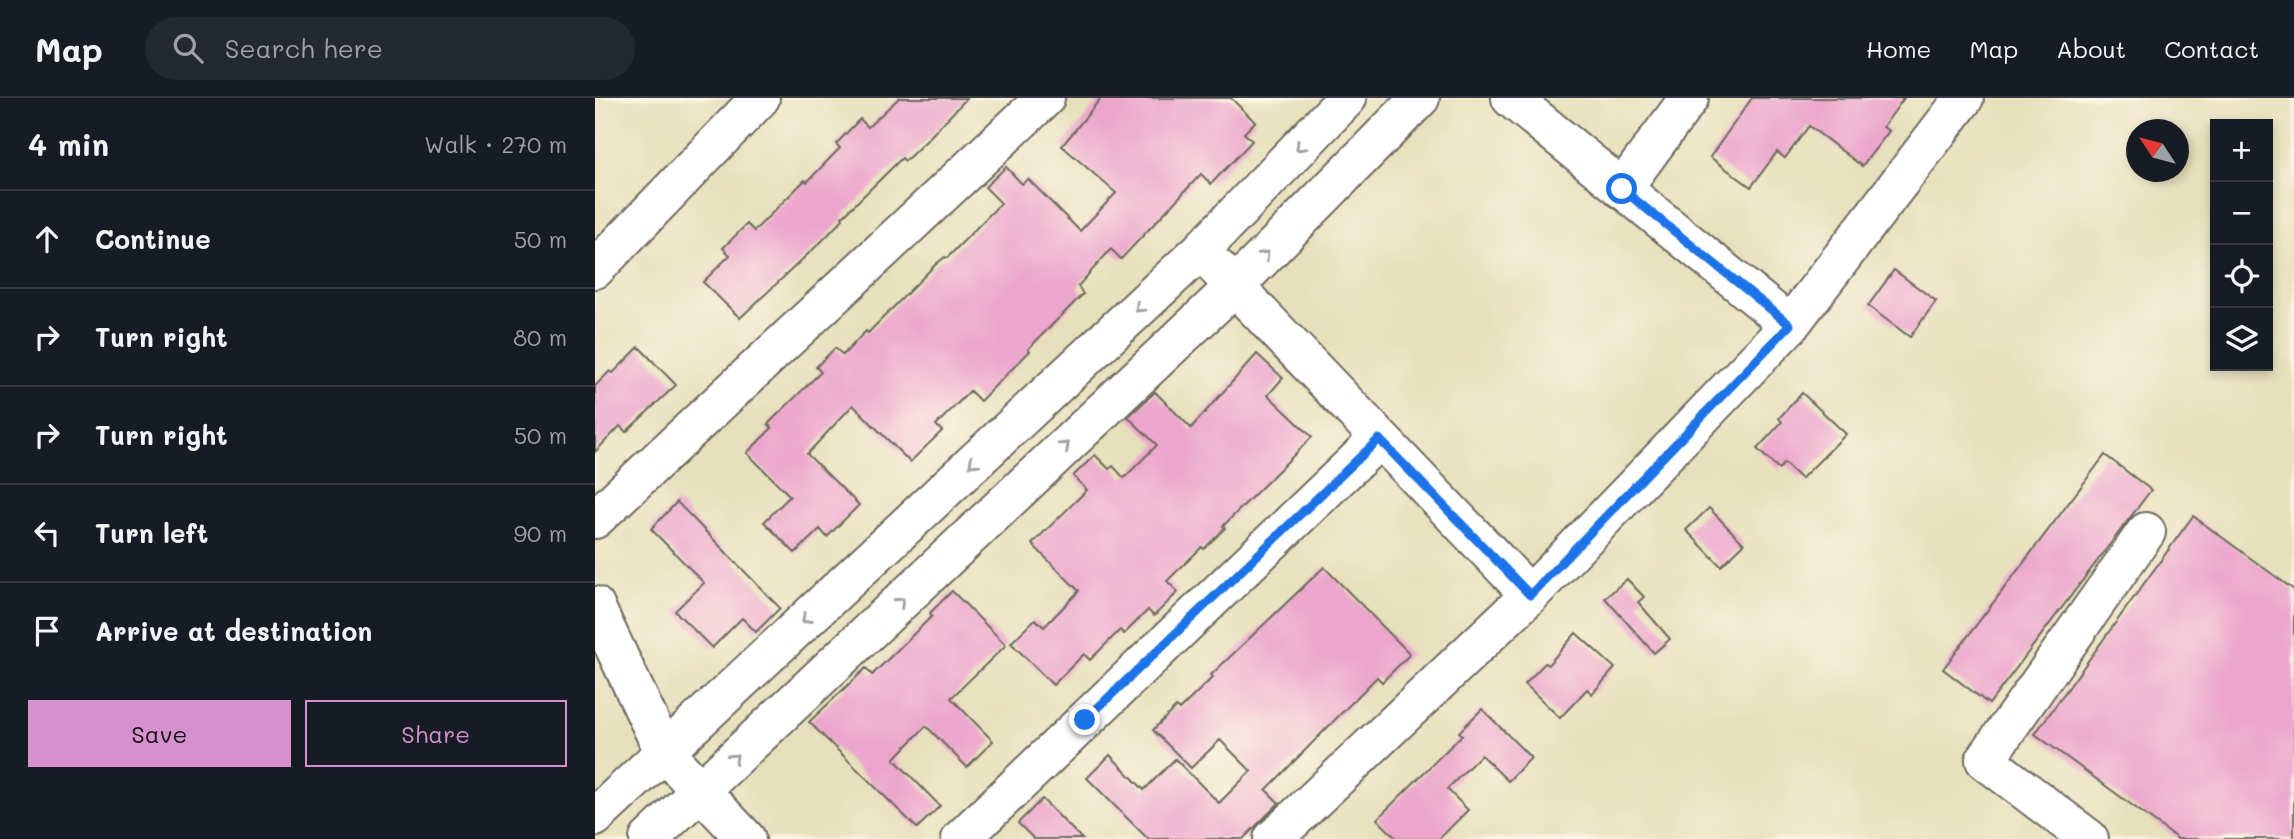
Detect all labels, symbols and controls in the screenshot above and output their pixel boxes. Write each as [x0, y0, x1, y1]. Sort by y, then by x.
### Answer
search box [145, 17, 635, 80]
text: Map [35, 27, 103, 70]
icon: search [169, 29, 207, 67]
text: Search here [225, 31, 383, 65]
text: Home [1866, 33, 1931, 64]
text: Map [1969, 33, 2018, 64]
text: About [2056, 33, 2126, 64]
text: Contact [2164, 33, 2259, 64]
north arrow [2126, 119, 2189, 182]
map controls [2210, 119, 2273, 371]
button: + [2210, 119, 2273, 182]
text: 4 min [28, 124, 109, 164]
text: Walk · 270 m [424, 129, 567, 159]
one-way arrow [1295, 139, 1308, 152]
route start [1606, 173, 1637, 204]
button: − [2210, 182, 2273, 245]
icon: ahead [28, 220, 66, 258]
text: Continue [95, 222, 211, 256]
text: 50 m [514, 224, 567, 254]
button: locate [2210, 245, 2273, 308]
one-way arrow [1257, 251, 1270, 264]
one-way arrow [1134, 300, 1147, 312]
button: layers [2210, 308, 2273, 371]
icon: right [28, 318, 66, 356]
text: Turn right [95, 320, 228, 354]
text: 80 m [513, 322, 567, 352]
icon: right [28, 416, 66, 454]
text: Turn right [95, 418, 228, 452]
text: 50 m [514, 420, 567, 450]
one-way arrow [1057, 442, 1070, 455]
one-way arrow [968, 455, 981, 468]
icon: left [28, 514, 66, 552]
text: Turn left [95, 516, 208, 550]
text: 90 m [514, 518, 567, 548]
one-way arrow [892, 598, 905, 611]
one-way arrow [802, 610, 815, 623]
icon: arrive [28, 612, 66, 650]
text: Arrive at destination [95, 614, 372, 648]
button: Save [28, 700, 291, 767]
button: Share [305, 700, 567, 767]
route end [1069, 704, 1100, 735]
one-way arrow [726, 754, 739, 767]

